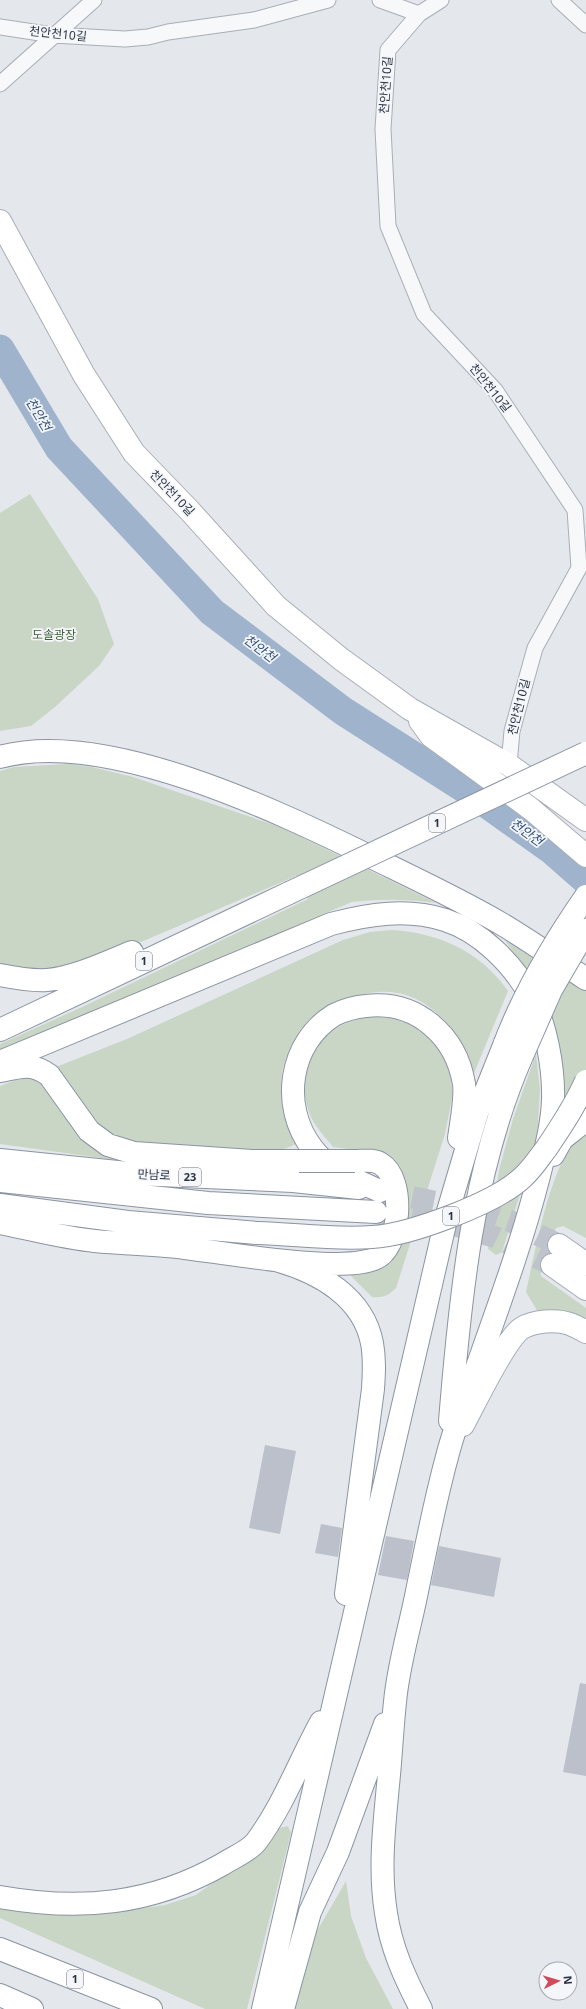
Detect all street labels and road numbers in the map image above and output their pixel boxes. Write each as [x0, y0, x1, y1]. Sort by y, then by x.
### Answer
street label: 천안천10길 [28, 22, 88, 45]
street label: 천안천10길 [375, 55, 396, 114]
street label: 천안천10길 [466, 360, 515, 416]
street label: 천안천10길 [146, 466, 199, 519]
street label: 천안천10길 [503, 677, 534, 737]
road number: 1 [429, 814, 445, 832]
road number: 1 [136, 952, 152, 970]
street label: 만남로 [137, 1165, 171, 1184]
road number: 23 [179, 1168, 201, 1186]
road number: 1 [443, 1207, 459, 1225]
road number: 1 [67, 1970, 83, 1988]

